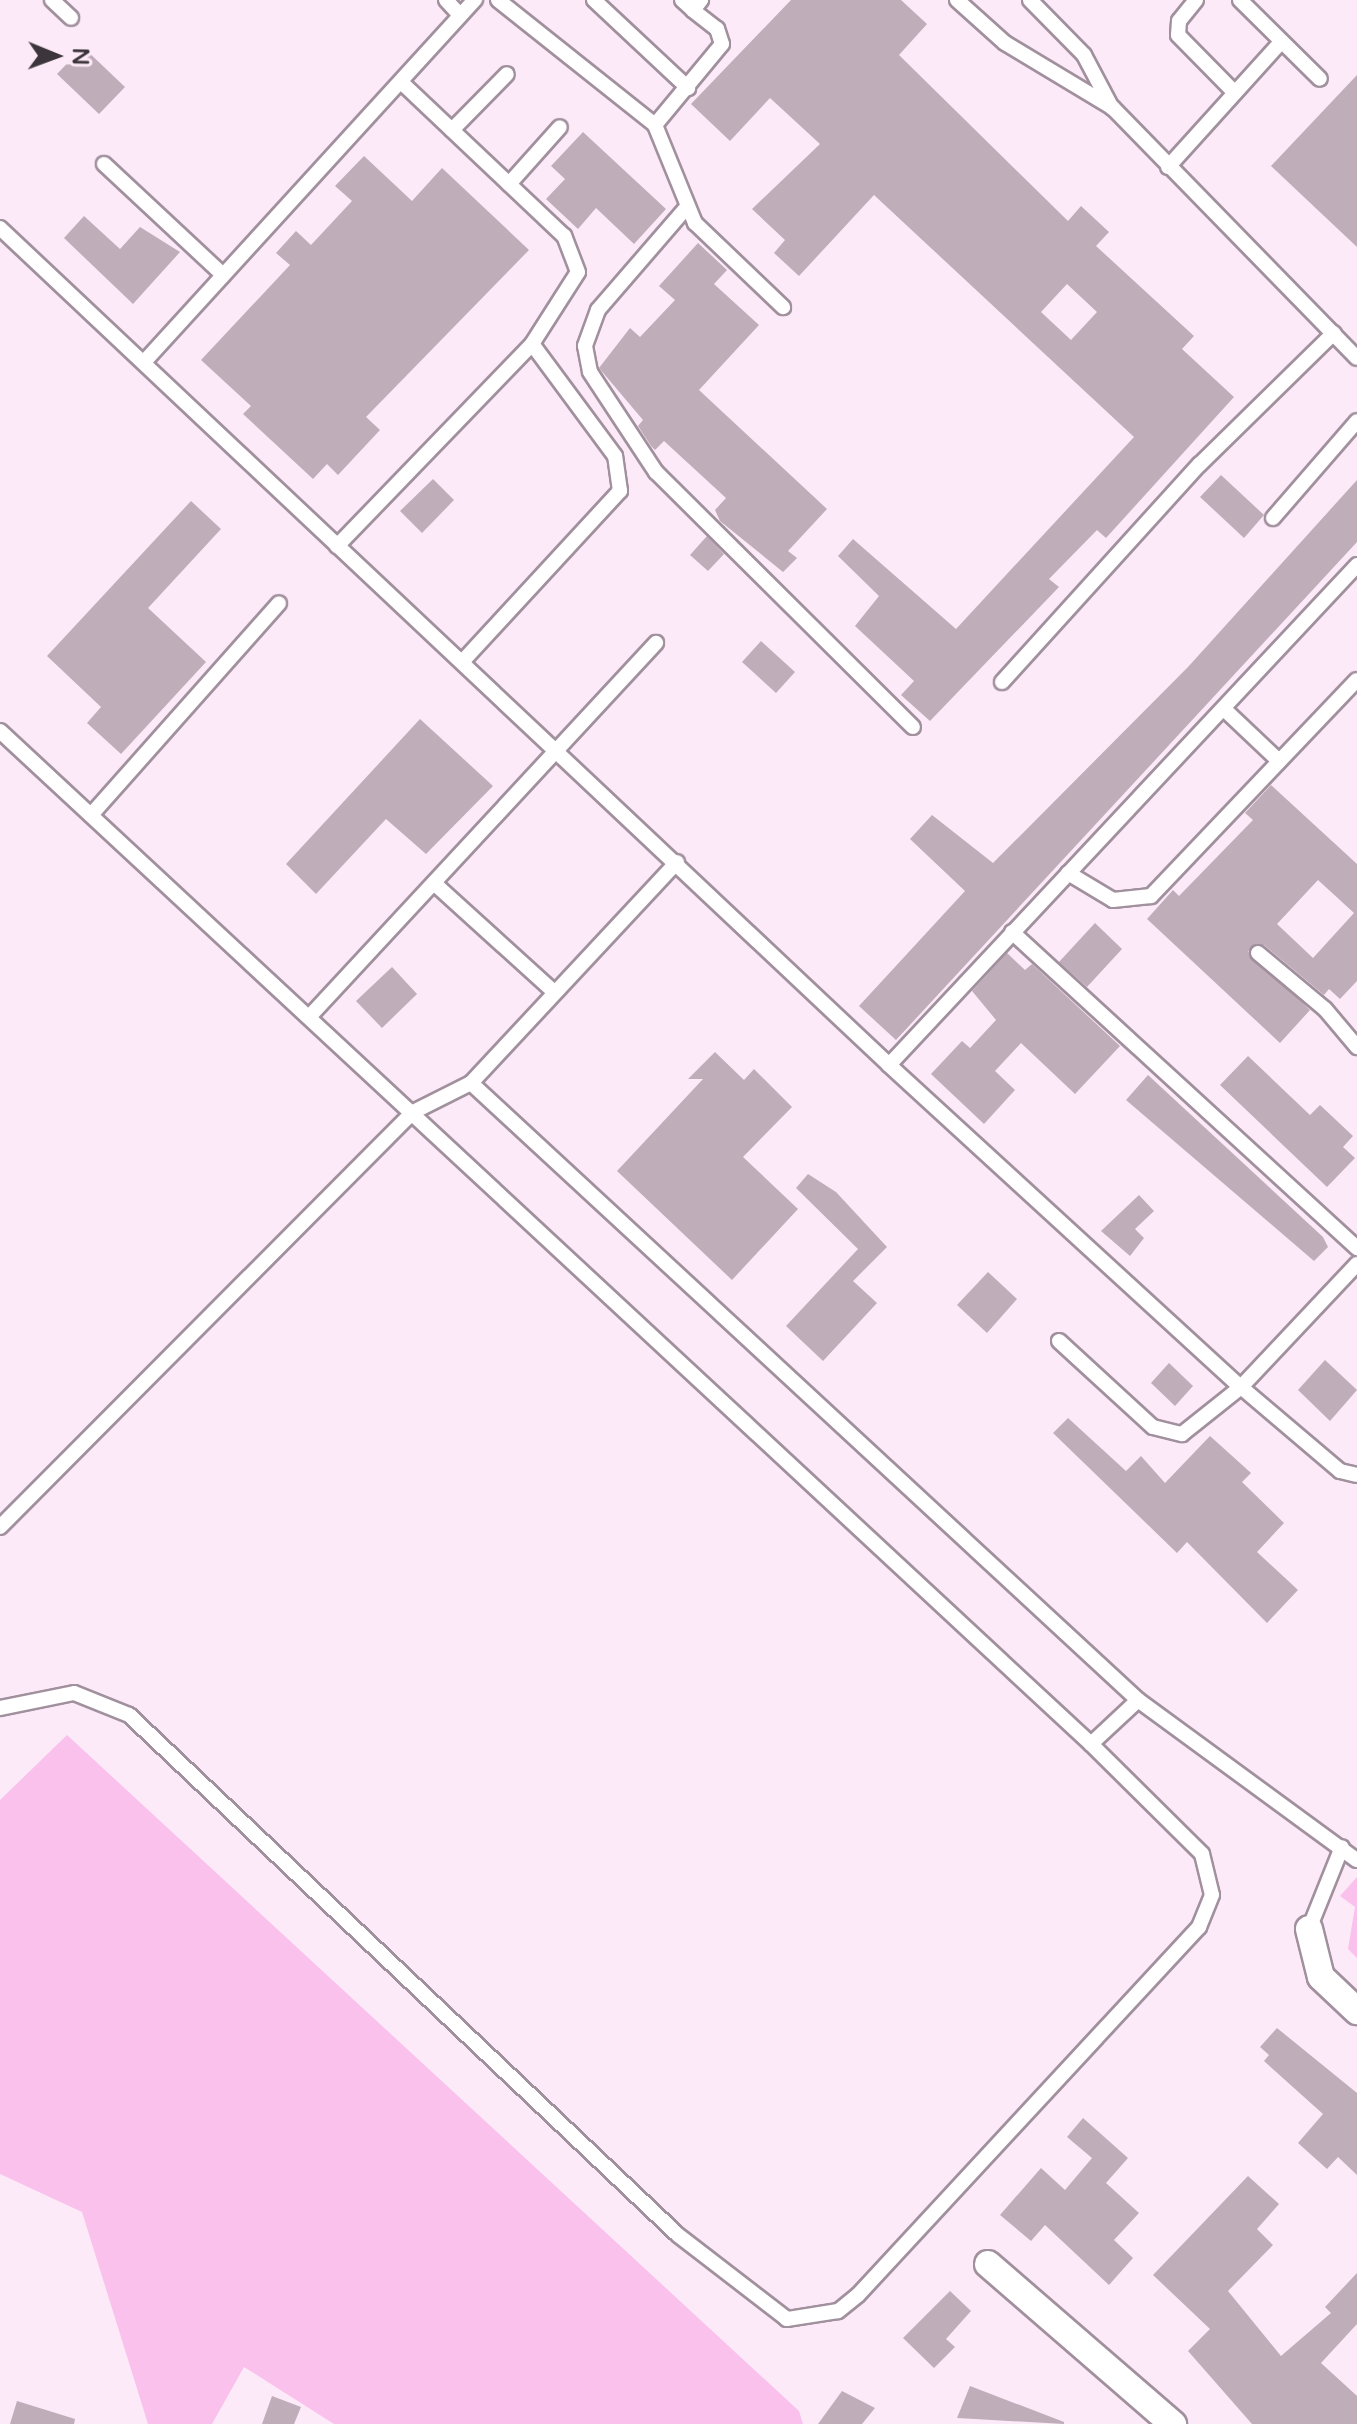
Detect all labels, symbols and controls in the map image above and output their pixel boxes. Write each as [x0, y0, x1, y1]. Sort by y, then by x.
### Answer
north arrow [16, 16, 96, 96]
text: N [67, 47, 93, 65]

